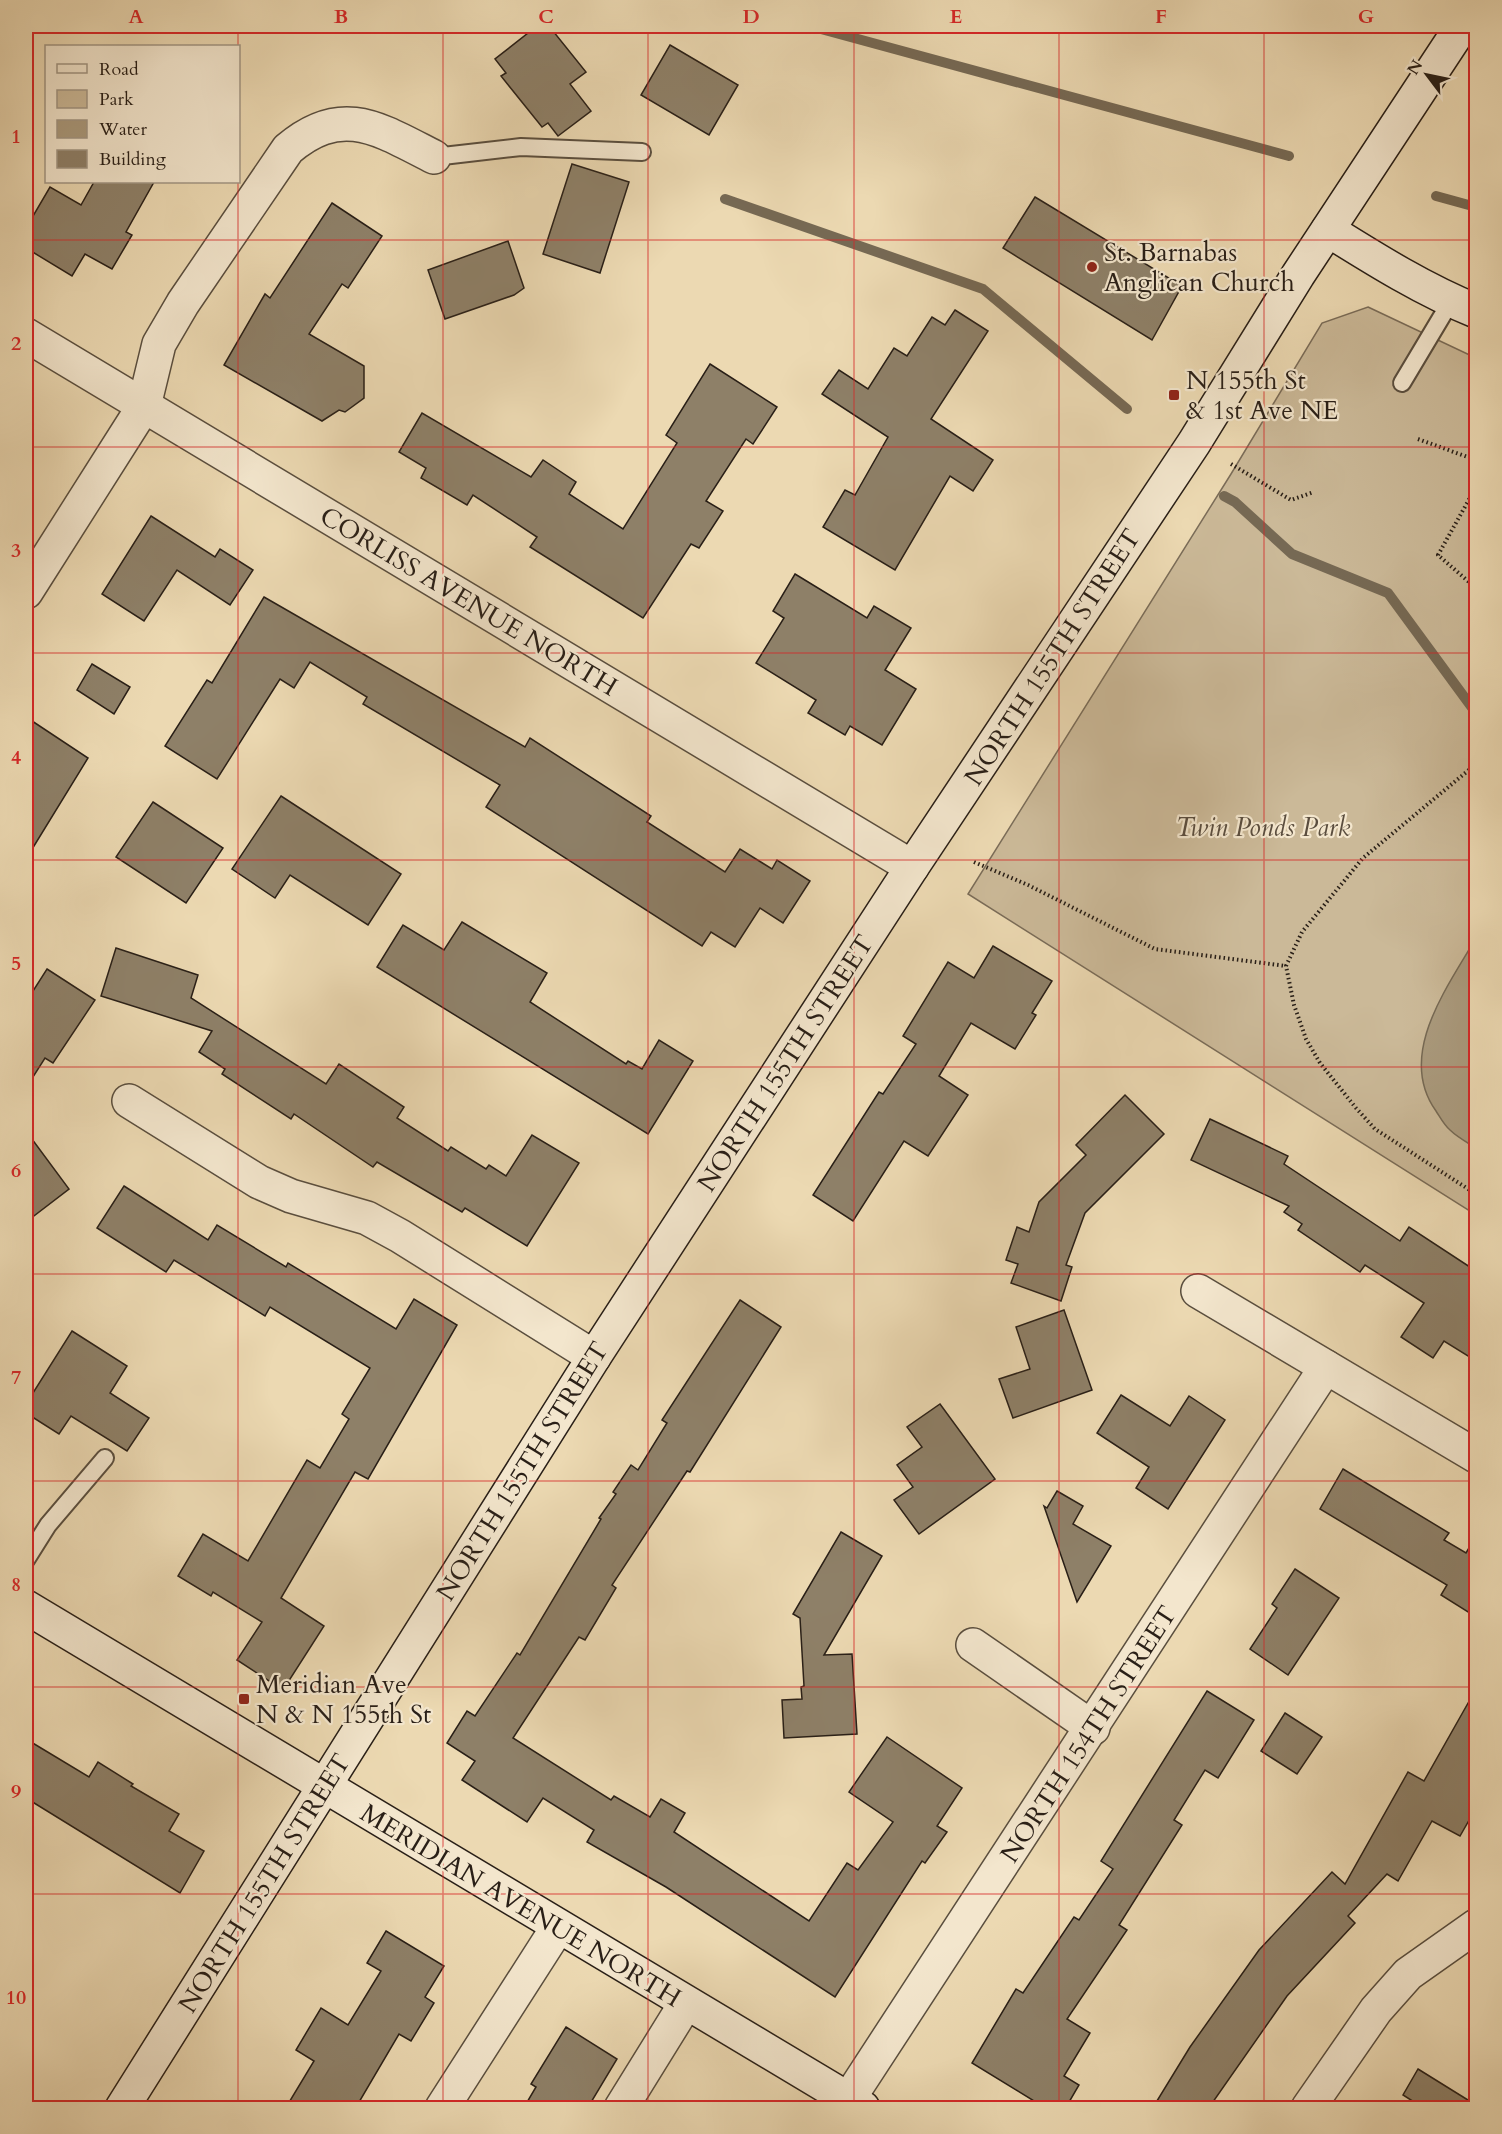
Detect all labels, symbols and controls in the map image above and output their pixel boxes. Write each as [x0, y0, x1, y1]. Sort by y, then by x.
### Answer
text: A [128, 3, 144, 30]
text: B [334, 3, 348, 30]
text: C [538, 3, 554, 30]
text: D [742, 3, 760, 30]
text: E [950, 3, 962, 30]
text: F [1155, 3, 1167, 30]
text: G [1358, 3, 1374, 30]
legend [45, 45, 240, 183]
north arrow [1397, 45, 1457, 105]
text: N [1402, 56, 1428, 79]
text: Road [99, 57, 139, 82]
text: Park [99, 87, 134, 112]
text: Water [98, 117, 148, 142]
text: 1 [11, 123, 21, 150]
text: Building [99, 147, 167, 172]
place label: St. Barnabas Anglican Church [1104, 235, 1295, 300]
marker: St. Barnabas Anglican Church [1085, 260, 1099, 274]
text: 2 [11, 330, 21, 357]
place label: N 155th St & 1st Ave NE [1186, 363, 1338, 428]
marker: N 155th St & 1st Ave NE [1167, 388, 1181, 402]
street label: CORLISS AVENUE NORTH [313, 498, 624, 704]
street label: NORTH 155TH STREET [956, 522, 1149, 792]
text: 3 [11, 537, 21, 564]
text: 4 [11, 744, 21, 771]
park label: Twin Ponds Park [1176, 810, 1350, 845]
street label: NORTH 155TH STREET [689, 928, 882, 1198]
text: 5 [11, 950, 21, 977]
text: 6 [11, 1157, 21, 1184]
street label: NORTH 155TH STREET [428, 1335, 617, 1608]
text: 7 [11, 1364, 21, 1391]
text: 8 [11, 1571, 21, 1598]
street label: NORTH 154TH STREET [992, 1599, 1185, 1869]
place label: Meridian Ave N & N 155th St [256, 1667, 431, 1732]
marker: Meridian Ave N & N 155th St [237, 1692, 251, 1706]
street label: NORTH 155TH STREET [170, 1747, 359, 2020]
text: 9 [11, 1778, 21, 1805]
street label: MERIDIAN AVENUE NORTH [354, 1795, 688, 2015]
text: 10 [6, 1984, 26, 2011]

